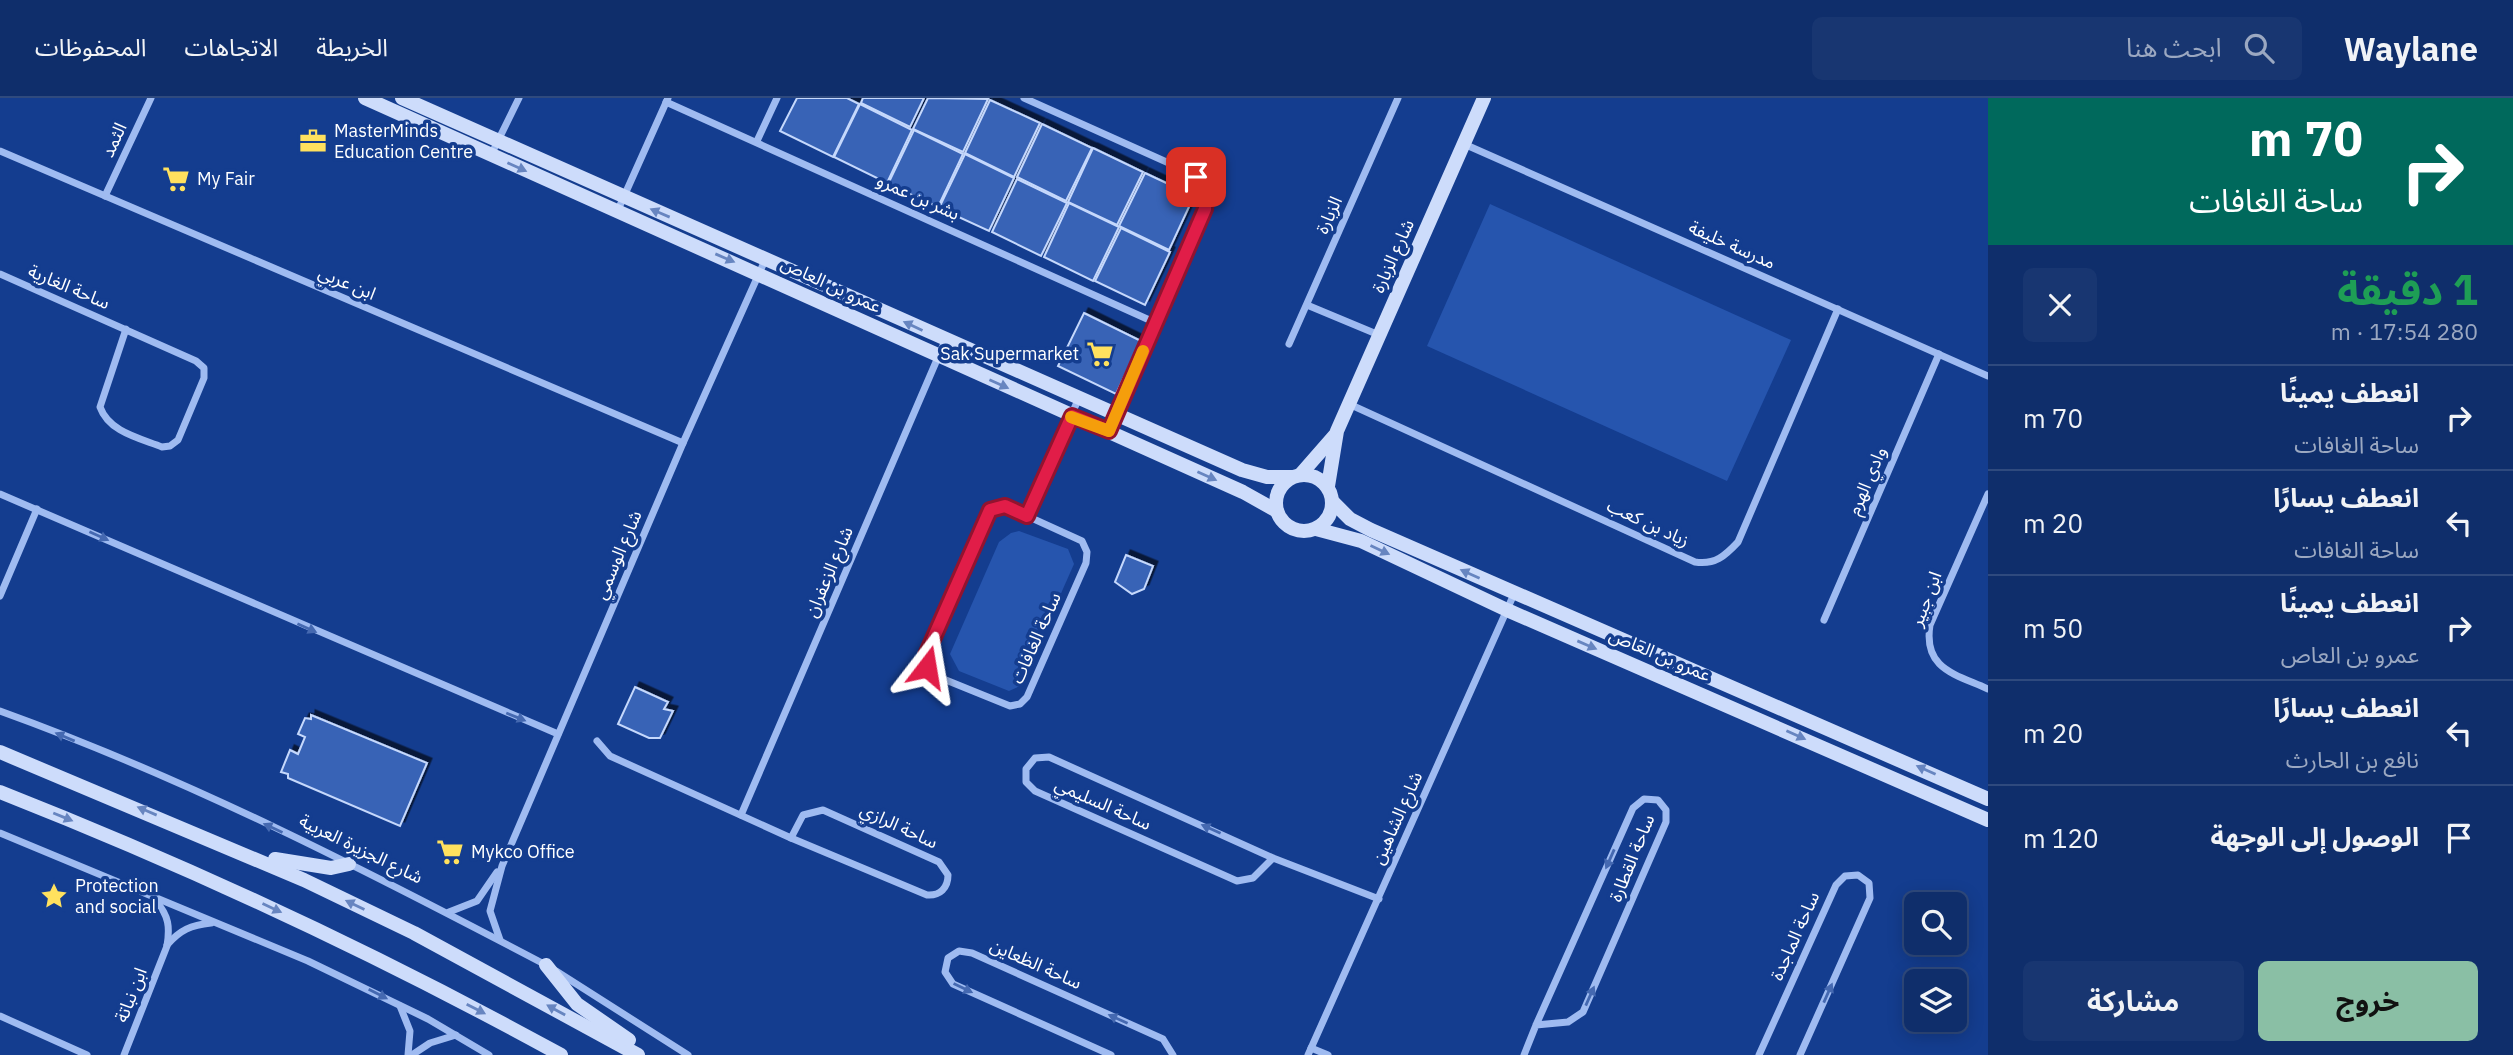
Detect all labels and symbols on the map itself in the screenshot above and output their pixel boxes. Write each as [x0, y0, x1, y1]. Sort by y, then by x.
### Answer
street label: الثمد [96, 119, 132, 161]
place label: MasterMinds Education Centre [334, 119, 473, 163]
office icon: MasterMinds Education Centre [298, 126, 328, 156]
pin [1166, 147, 1226, 207]
one-way arrow [507, 161, 527, 173]
supermarket icon: My Fair [161, 164, 191, 194]
place label: My Fair [197, 167, 255, 190]
street label: بشر بن عمرو [873, 168, 963, 225]
street label: الزبارة [1310, 192, 1347, 237]
one-way arrow [650, 207, 670, 219]
street label: شارع الزبارة [1366, 215, 1422, 297]
street label: مدرسة خليفة [1685, 215, 1779, 274]
street label: عمرو بن العاص [777, 251, 885, 318]
one-way arrow [715, 252, 735, 264]
street label: ساحة الغارية [25, 259, 114, 314]
street label: ابن عربي [314, 260, 379, 307]
one-way arrow [902, 320, 923, 331]
supermarket icon: Sak Supermarket [1085, 339, 1115, 369]
place label: Sak Supermarket [940, 342, 1079, 365]
one-way arrow [988, 379, 1009, 390]
street label: وادي الهرم [1842, 443, 1894, 520]
one-way arrow [1197, 470, 1217, 482]
street label: زياد بن كعب [1603, 493, 1693, 552]
street label: شارع الوسمي [588, 507, 649, 604]
street label: شارع الزعفران [799, 523, 861, 622]
one-way arrow [89, 530, 109, 542]
one-way arrow [1370, 544, 1390, 556]
one-way arrow [1459, 568, 1480, 579]
street label: ابن جبير [1904, 568, 1947, 631]
street label: ساحة الغافات [1005, 588, 1066, 687]
one-way arrow [297, 623, 318, 634]
street label: عمرو بن العاص [1606, 623, 1714, 686]
position arrow [890, 630, 964, 704]
one-way arrow [1577, 639, 1598, 650]
one-way arrow [506, 712, 527, 723]
one-way arrow [1785, 730, 1806, 741]
one-way arrow [54, 731, 75, 742]
one-way arrow [1916, 764, 1936, 776]
street label: شارع الشاهين [1366, 768, 1430, 869]
street label: ساحة السليمي [1051, 772, 1155, 837]
street label: ساحة الرازي [856, 798, 942, 856]
one-way arrow [137, 806, 158, 817]
street label: شارع الجزيرة العربية [294, 809, 427, 891]
one-way arrow [53, 811, 74, 822]
street label: ساحة القطارة [1604, 811, 1659, 905]
one-way arrow [263, 822, 283, 833]
one-way arrow [1201, 823, 1221, 835]
supermarket icon: Mykco Office [435, 837, 465, 867]
place label: Mykco Office [471, 840, 575, 863]
one-way arrow [1604, 849, 1615, 870]
place label: Protection and social [75, 874, 159, 918]
place icon: Protection and social [39, 881, 69, 911]
street label: ساحة الماجدة [1765, 888, 1824, 984]
one-way arrow [345, 899, 365, 910]
one-way arrow [262, 902, 282, 914]
street label: ساحة الظعاين [987, 933, 1086, 994]
street label: ابن نباتة [109, 964, 152, 1026]
one-way arrow [1823, 982, 1834, 1003]
one-way arrow [953, 983, 973, 994]
one-way arrow [1585, 986, 1596, 1007]
one-way arrow [368, 989, 388, 1000]
one-way arrow [466, 1003, 486, 1014]
one-way arrow [547, 1004, 566, 1016]
one-way arrow [1108, 1013, 1128, 1025]

